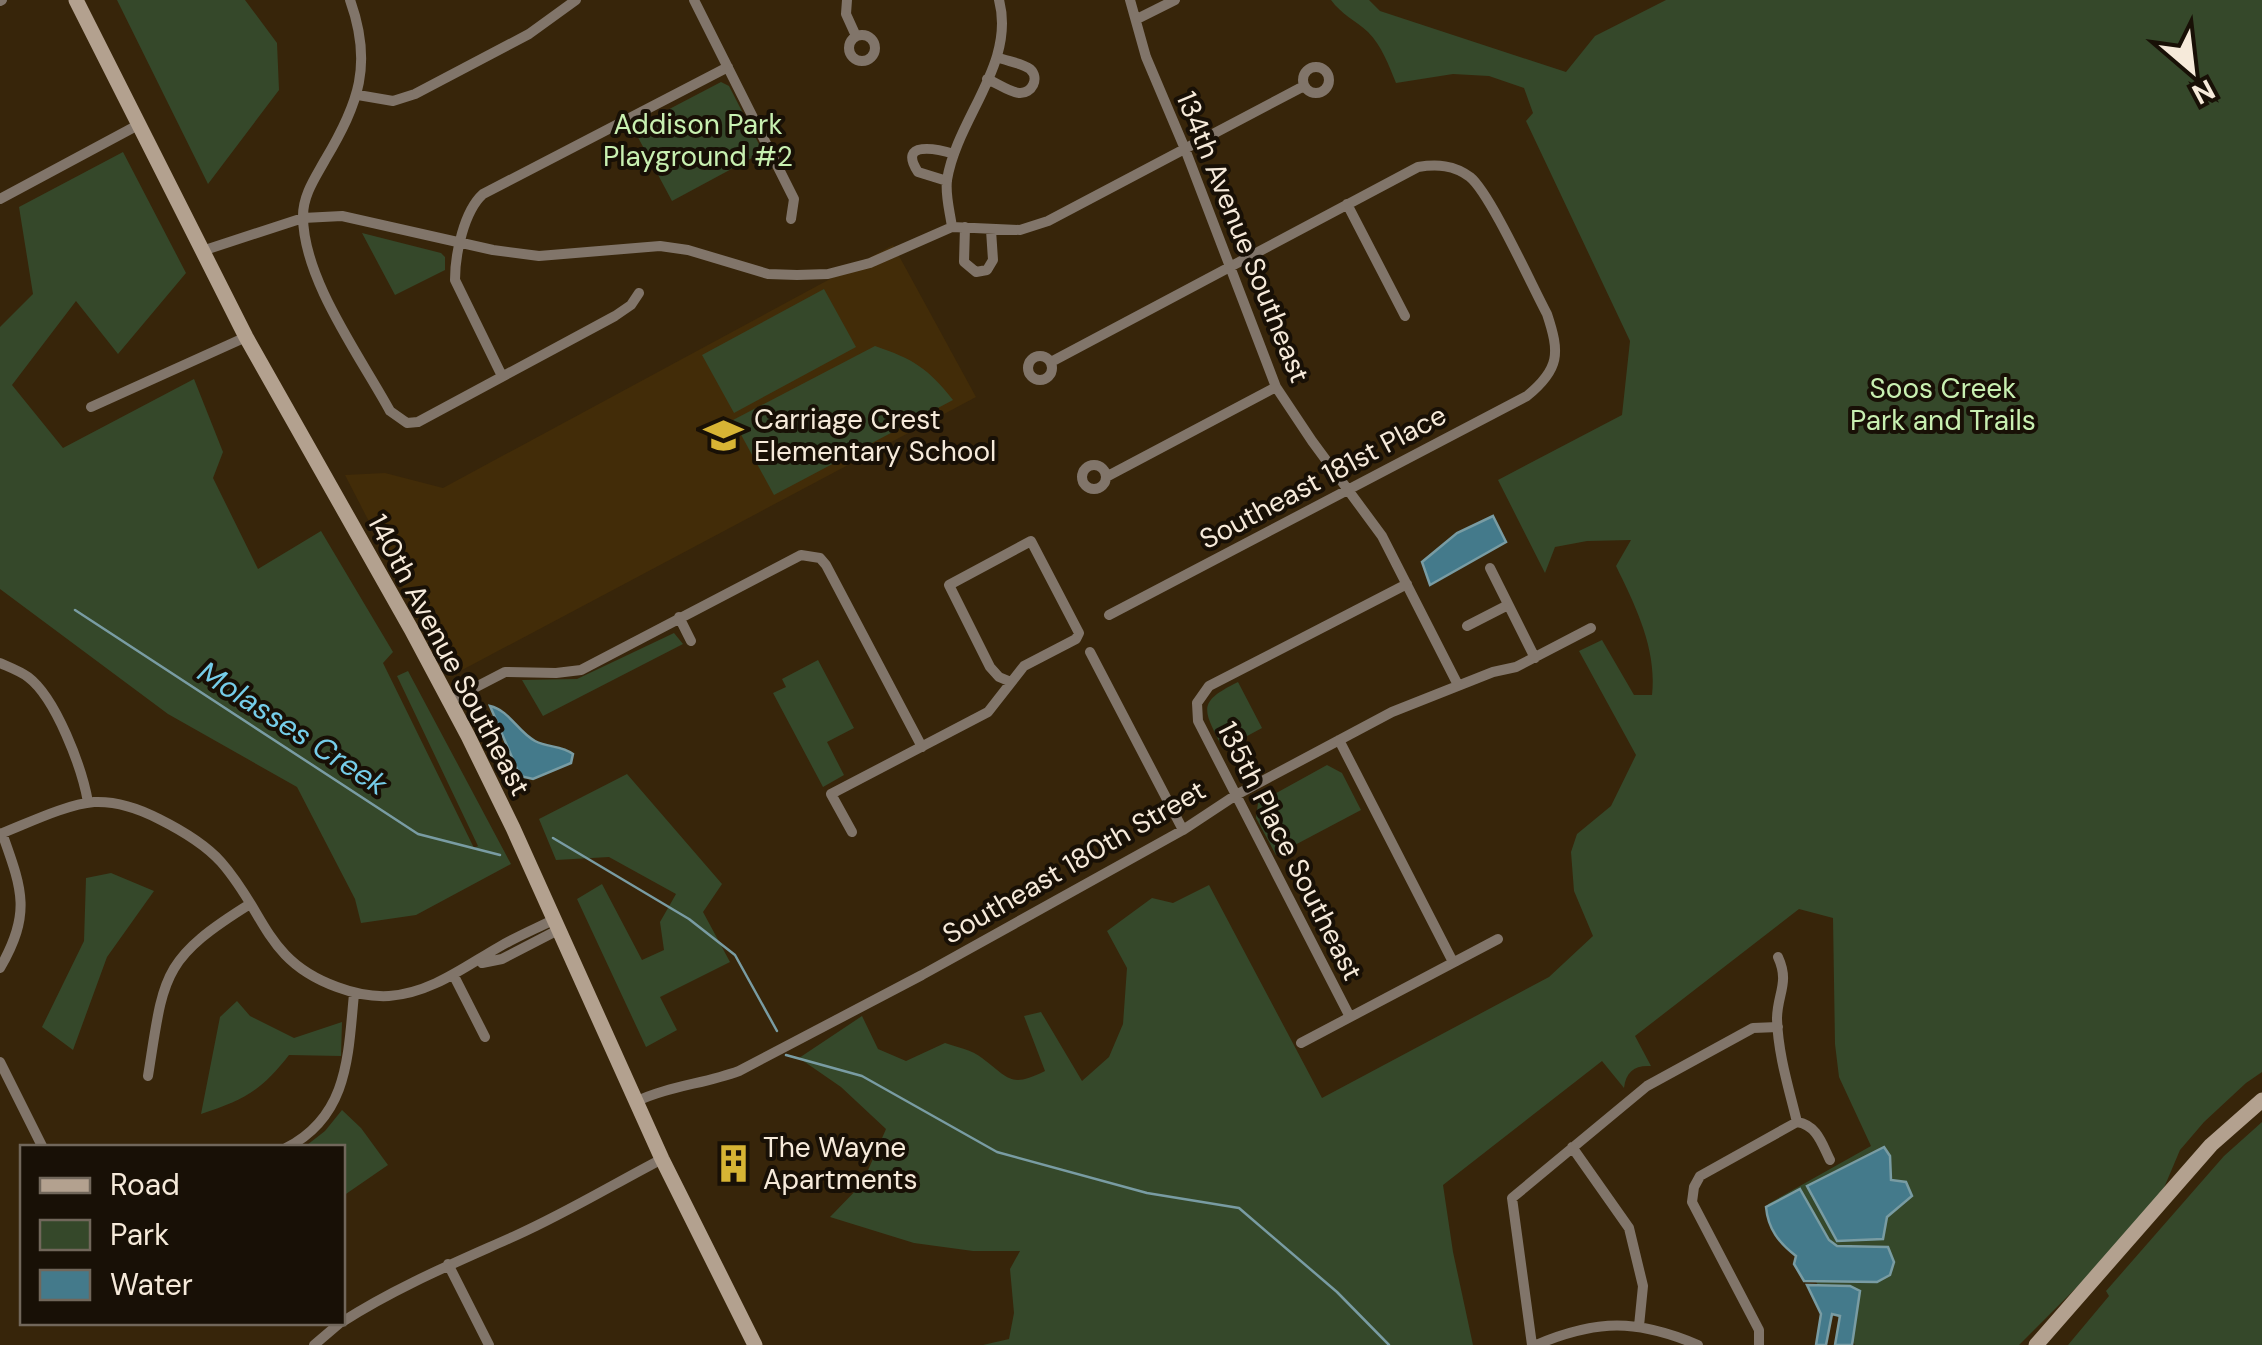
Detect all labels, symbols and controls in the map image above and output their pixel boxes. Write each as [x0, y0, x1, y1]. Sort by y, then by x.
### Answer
north arrow [2142, 20, 2242, 120]
text: N [2186, 71, 2221, 113]
street label: 134th Avenue Southeast [1168, 86, 1318, 388]
park label: Addison Park Playground #2 [603, 106, 793, 175]
park label: Soos Creek Park and Trails [1850, 370, 2036, 439]
street label: Southeast 181st Place [1193, 396, 1453, 558]
place label: Carriage Crest Elementary School [754, 401, 996, 470]
school or university icon: Carriage Crest Elementary School [703, 414, 745, 456]
street label: 140th Avenue Southeast [359, 508, 539, 802]
water label: Molasses Creek [191, 652, 396, 804]
street label: 135th Place Southeast [1209, 715, 1371, 987]
street label: Southeast 180th Street [936, 772, 1212, 952]
place label: The Wayne Apartments [763, 1129, 918, 1198]
building icon: The Wayne Apartments [712, 1142, 754, 1184]
legend [20, 1145, 345, 1325]
text: Road [110, 1165, 180, 1204]
text: Park [110, 1215, 169, 1254]
text: Water [110, 1265, 193, 1304]

